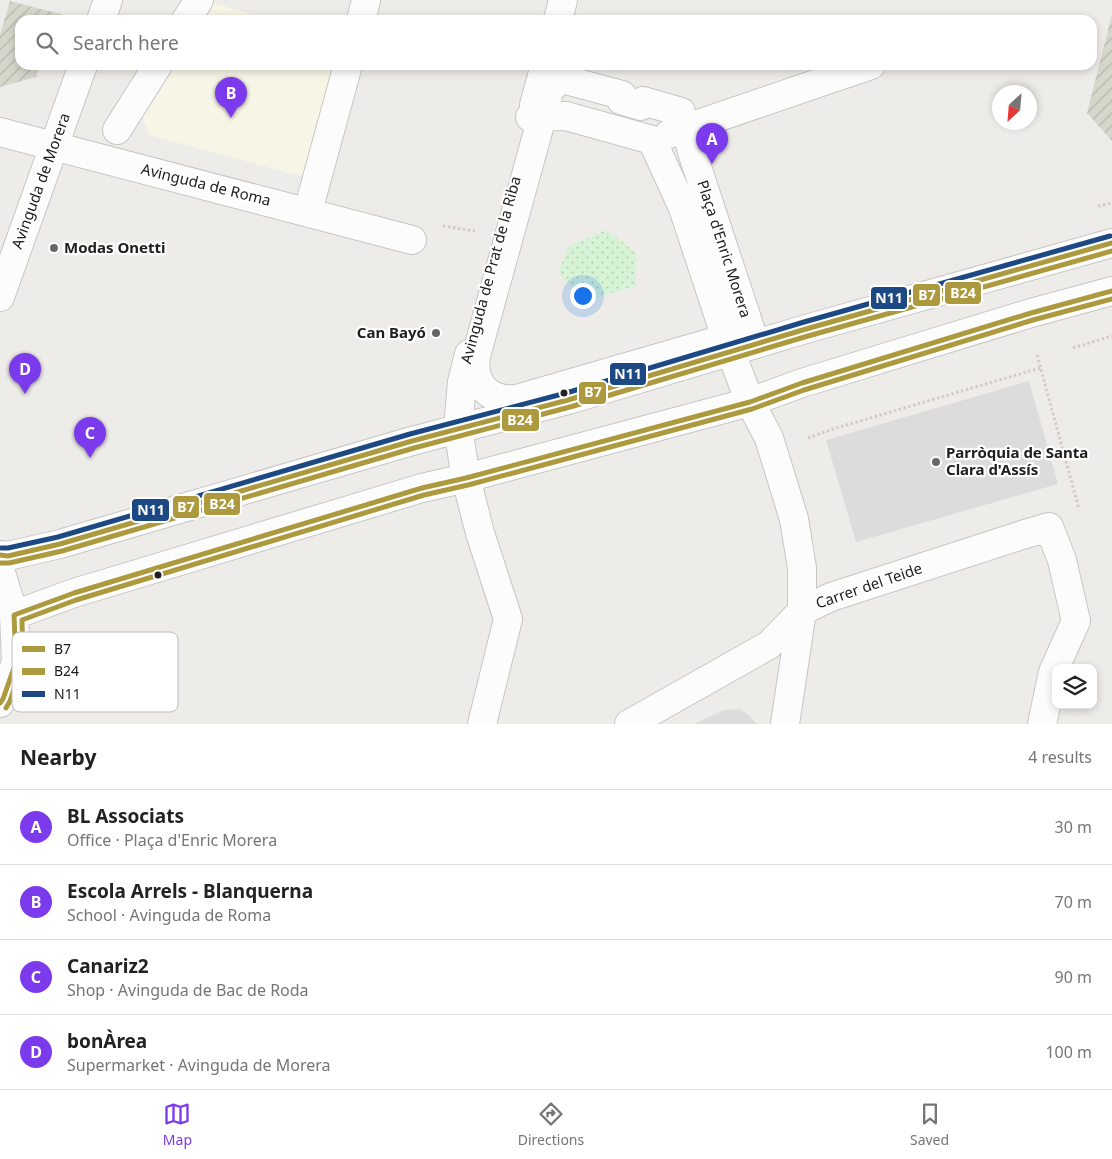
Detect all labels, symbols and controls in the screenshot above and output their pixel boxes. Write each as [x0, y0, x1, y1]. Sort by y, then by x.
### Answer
search box [15, 15, 1097, 70]
icon: search [33, 29, 61, 57]
text: Search here [73, 30, 179, 56]
pin: B [215, 77, 247, 118]
north arrow [992, 85, 1037, 130]
street label: Avinguda de Morera [6, 110, 74, 251]
pin: A [696, 123, 728, 164]
street label: Avinguda de Roma [139, 158, 273, 210]
street label: Avinguda de Prat de la Riba [455, 174, 525, 366]
street label: Plaça d'Enric Morera [693, 177, 757, 320]
place label: Modas Onetti [64, 237, 166, 257]
marker: Modas Onetti [48, 242, 60, 254]
line badge: B24 [944, 281, 982, 305]
your location [570, 283, 596, 309]
line badge: B7 [912, 283, 941, 307]
text: B24 [950, 283, 976, 302]
text: B7 [918, 285, 936, 304]
line badge: N11 [870, 286, 908, 310]
text: N11 [875, 288, 903, 307]
place label: Can Bayó [357, 322, 426, 342]
marker: Can Bayó [430, 327, 442, 339]
pin: D [9, 353, 41, 394]
line badge: N11 [609, 362, 647, 386]
text: N11 [614, 364, 642, 383]
line badge: B7 [578, 381, 607, 405]
text: B7 [584, 382, 602, 401]
unlabelled marker [559, 388, 569, 398]
line badge: B24 [501, 408, 540, 432]
text: B24 [507, 410, 533, 429]
pin: C [74, 417, 106, 458]
place label: Parròquia de Santa Clara d'Assís [946, 442, 1088, 479]
marker: Parròquia de Santa Clara d'Assís [930, 456, 942, 468]
line badge: B24 [203, 492, 241, 516]
text: B24 [209, 494, 235, 513]
line badge: B7 [172, 495, 200, 519]
text: B7 [177, 497, 195, 516]
line badge: N11 [131, 498, 170, 522]
text: N11 [137, 500, 165, 519]
street label: Carrer del Teide [813, 557, 925, 613]
unlabelled marker [153, 570, 163, 580]
legend [12, 632, 178, 712]
text: B7 [54, 639, 71, 658]
text: B24 [54, 661, 79, 680]
map controls [1052, 664, 1097, 709]
button: layers [1052, 664, 1097, 709]
text: N11 [54, 684, 81, 703]
text: Nearby [20, 743, 96, 771]
text: 4 results [1028, 746, 1092, 768]
text: BL Associats [67, 803, 184, 829]
text: A [30, 816, 42, 838]
text: 30 m [1055, 816, 1092, 838]
text: Office · Plaça d'Enric Morera [67, 829, 277, 851]
text: Escola Arrels - Blanquerna [67, 878, 313, 904]
text: B [31, 891, 41, 913]
text: 70 m [1055, 891, 1092, 913]
text: School · Avinguda de Roma [67, 904, 271, 926]
text: Canariz2 [67, 953, 149, 979]
text: C [31, 966, 41, 988]
text: 90 m [1055, 966, 1092, 988]
text: Shop · Avinguda de Bac de Roda [67, 979, 309, 1001]
text: bonÀrea [67, 1028, 147, 1054]
text: D [30, 1041, 42, 1063]
text: 100 m [1045, 1041, 1092, 1063]
text: Supermarket · Avinguda de Morera [67, 1054, 331, 1076]
tab: Map [163, 1100, 192, 1149]
tab: Directions [518, 1100, 584, 1149]
tab: Saved [910, 1100, 949, 1149]

